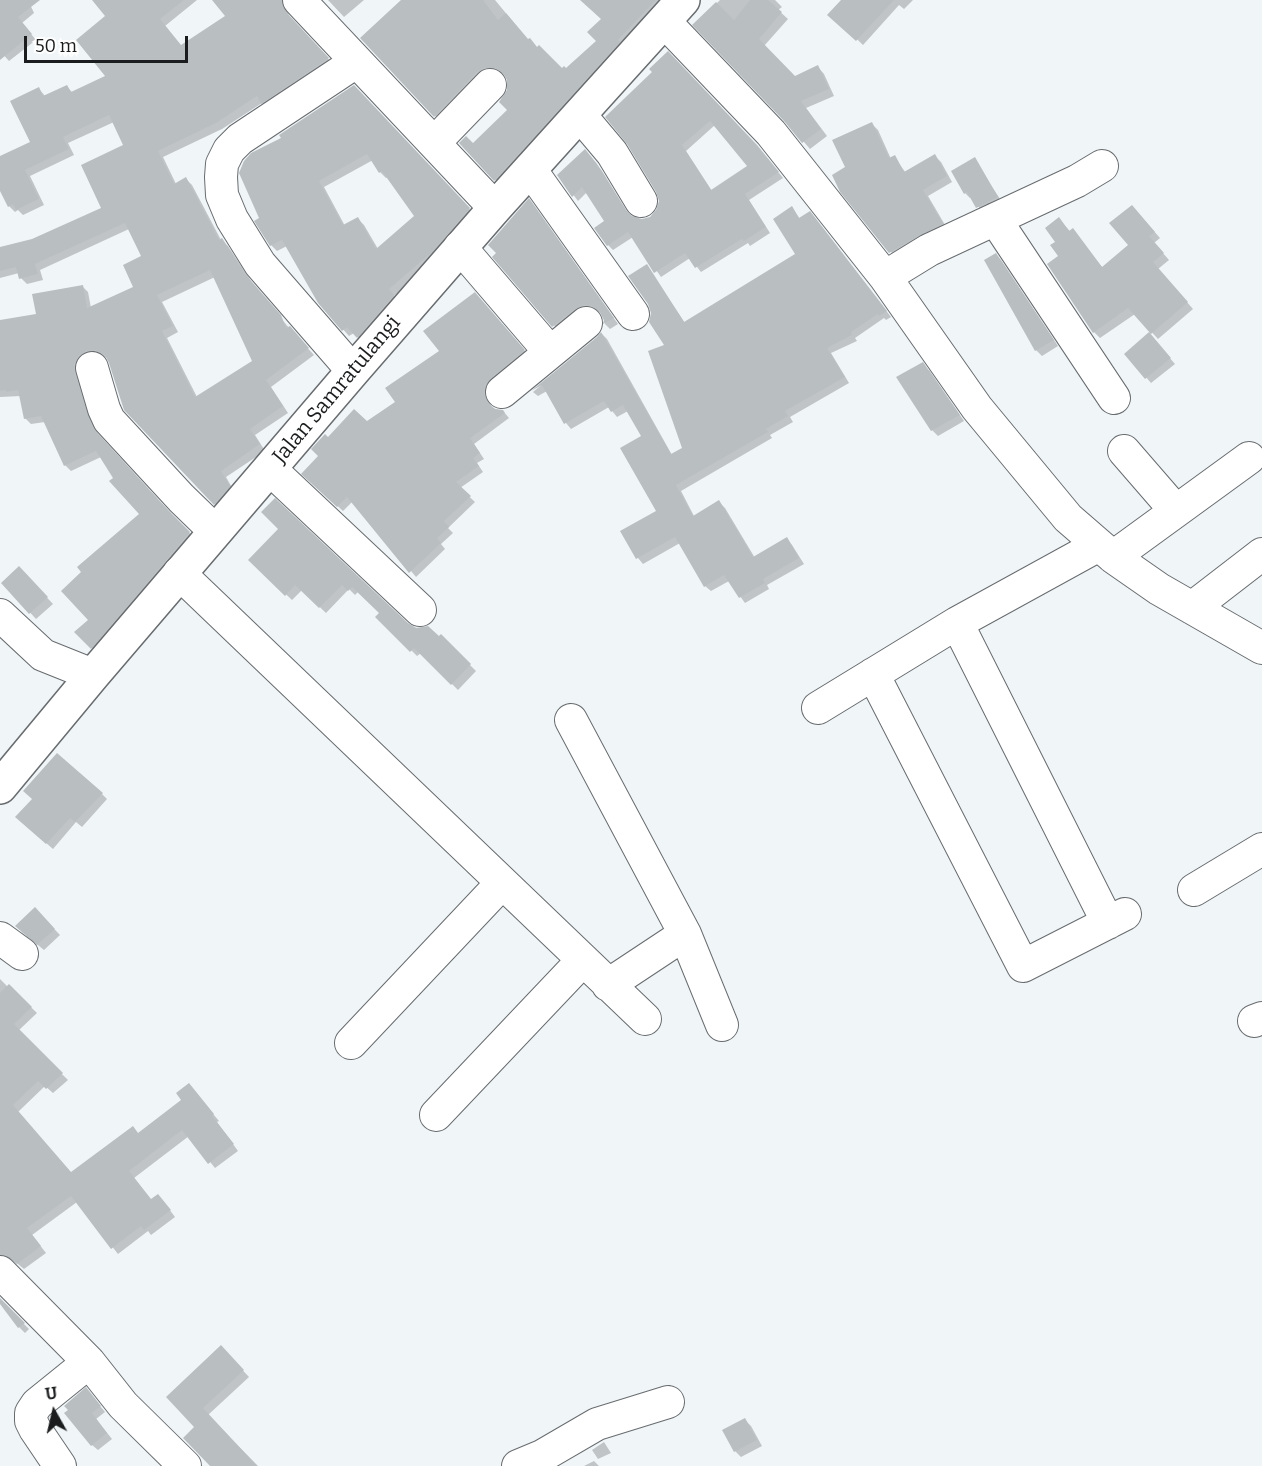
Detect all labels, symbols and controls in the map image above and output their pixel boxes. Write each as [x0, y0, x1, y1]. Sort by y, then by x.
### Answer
scale bar [27, 24, 190, 62]
text: 50 m [35, 35, 77, 57]
street label: Jalan Samratulangi [268, 311, 406, 469]
north arrow [24, 1382, 84, 1442]
text: U [44, 1383, 59, 1404]

